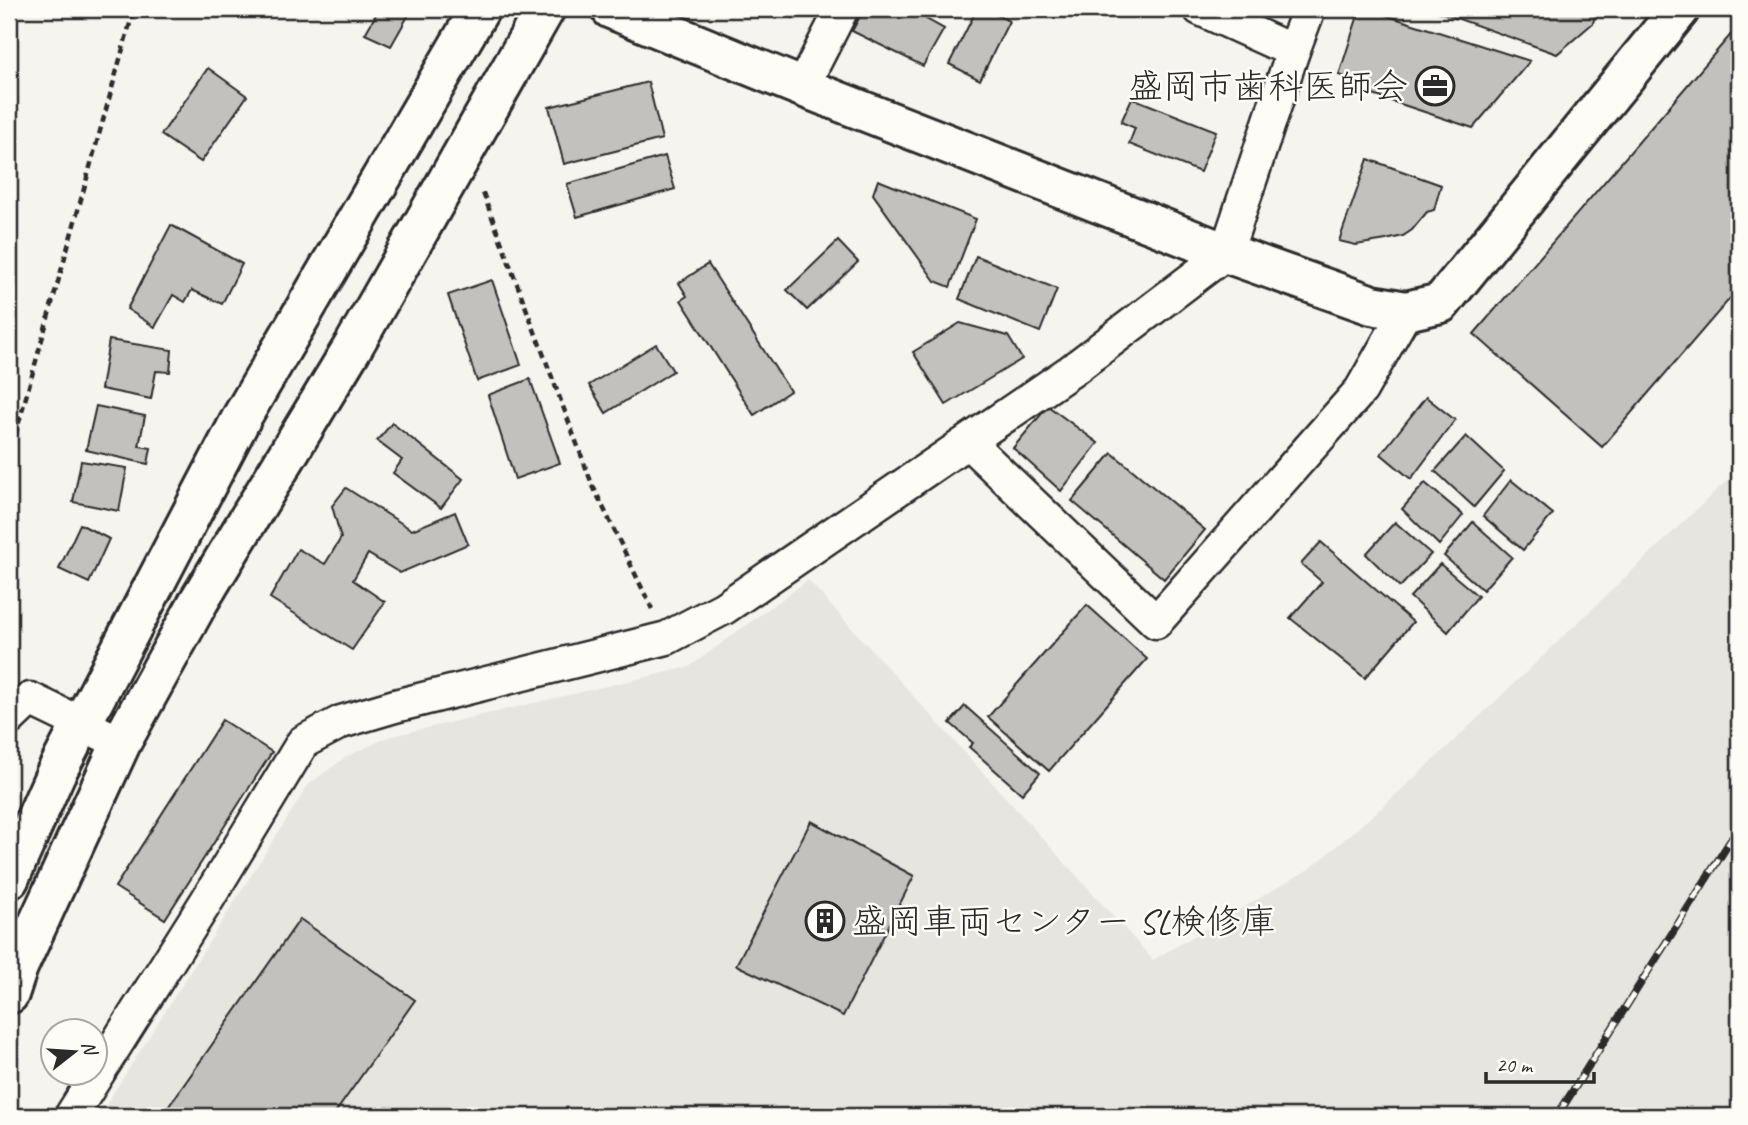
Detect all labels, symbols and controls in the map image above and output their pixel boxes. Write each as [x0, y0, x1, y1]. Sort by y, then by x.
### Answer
place label: 盛岡市歯科医師会 [1128, 64, 1408, 109]
office icon: 盛岡市歯科医師会 [1414, 65, 1456, 107]
place label: 盛岡車両センター SL検修庫 [852, 899, 1276, 944]
building icon: 盛岡車両センター SL検修庫 [804, 900, 846, 942]
north arrow [38, 1016, 108, 1086]
text: N [76, 1038, 103, 1060]
scale bar [1486, 1041, 1594, 1085]
text: 20 m [1496, 1052, 1534, 1078]

